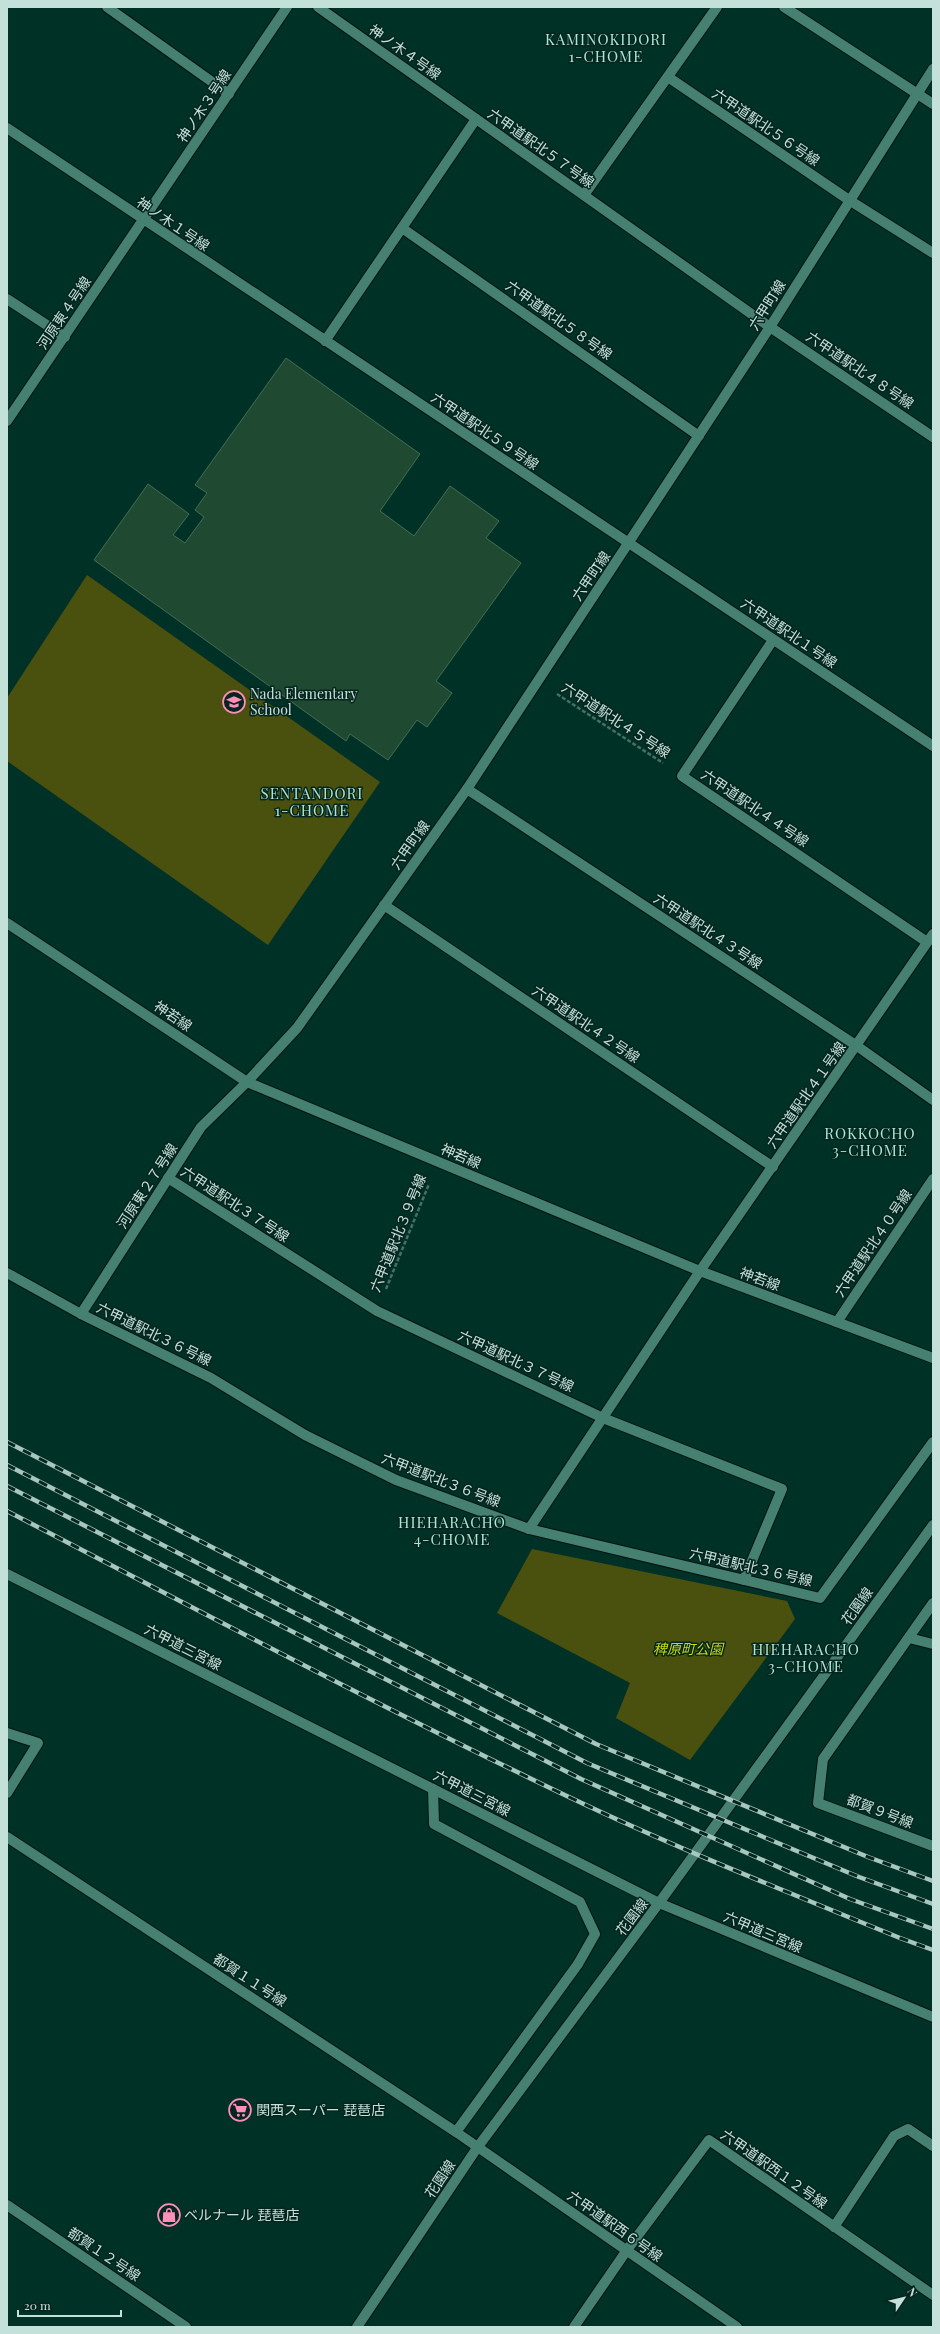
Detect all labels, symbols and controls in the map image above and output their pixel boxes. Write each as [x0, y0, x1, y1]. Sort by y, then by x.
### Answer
street label: 神ノ木４号線 [365, 20, 445, 83]
district label: KAMINOKIDORI 1-CHOME [545, 29, 667, 66]
street label: 神ノ木３号線 [172, 66, 235, 146]
street label: 六甲道駅北５６号線 [709, 83, 824, 170]
street label: 六甲道駅北５７号線 [484, 104, 598, 192]
street label: 神ノ木１号線 [133, 192, 213, 255]
street label: 河原東４号線 [32, 273, 95, 353]
street label: 六甲道駅北５８号線 [502, 276, 616, 364]
street label: 六甲町線 [744, 276, 789, 334]
street label: 六甲道駅北４８号線 [803, 326, 918, 413]
street label: 六甲道駅北５９号線 [428, 387, 543, 474]
street label: 六甲町線 [567, 547, 614, 604]
street label: 六甲道駅北１号線 [738, 593, 841, 672]
street label: 六甲道駅北４５号線 [558, 677, 674, 762]
place label: Nada Elementary School [250, 684, 358, 719]
school or university icon: Nada Elementary School [221, 689, 247, 715]
street label: 六甲道駅北４４号線 [698, 764, 813, 851]
district label: SENTANDORI 1-CHOME [261, 783, 363, 820]
street label: 六甲町線 [386, 816, 433, 873]
street label: 六甲道駅北４３号線 [650, 888, 766, 973]
street label: 六甲道駅北４２号線 [529, 980, 644, 1067]
street label: 神若線 [151, 996, 196, 1035]
street label: 六甲道駅北４１号線 [762, 1038, 850, 1152]
district label: ROKKOCHO 3-CHOME [824, 1123, 916, 1160]
street label: 河原東２７号線 [112, 1139, 181, 1232]
street label: 神若線 [438, 1139, 484, 1172]
street label: 六甲道駅北３７号線 [177, 1161, 293, 1246]
street label: 六甲道駅北３９号線 [365, 1171, 430, 1295]
street label: 六甲道駅北４０号線 [829, 1185, 916, 1300]
street label: 神若線 [737, 1262, 783, 1295]
street label: 六甲道駅北３６号線 [93, 1297, 215, 1370]
street label: 六甲道駅北３７号線 [455, 1325, 577, 1396]
street label: 六甲道駅北３６号線 [379, 1448, 503, 1511]
district label: HIEHARACHO 4-CHOME [398, 1512, 506, 1549]
street label: 六甲道駅北３６号線 [688, 1543, 815, 1590]
street label: 花園線 [837, 1583, 877, 1628]
street label: 六甲道三宮線 [141, 1619, 225, 1674]
park label: 稗原町公園 [653, 1639, 725, 1658]
district label: HIEHARACHO 3-CHOME [752, 1639, 860, 1676]
street label: 六甲道三宮線 [430, 1765, 514, 1820]
street label: 都賀９号線 [844, 1789, 916, 1832]
street label: 花園線 [611, 1894, 652, 1939]
street label: 六甲道三宮線 [721, 1906, 806, 1957]
street label: 都賀１１号線 [210, 1949, 291, 2010]
supermarket icon: 関西スーパー 琵琶店 [227, 2097, 253, 2123]
place label: 関西スーパー 琵琶店 [256, 2100, 385, 2119]
street label: 六甲道駅西１２号線 [717, 2125, 831, 2213]
street label: 花園線 [420, 2156, 459, 2201]
street label: 六甲道駅西６号線 [564, 2186, 667, 2265]
shop icon: ベルナール 琵琶店 [156, 2202, 182, 2228]
place label: ベルナール 琵琶店 [184, 2205, 300, 2224]
street label: 都賀１２号線 [64, 2222, 144, 2285]
north arrow [884, 2278, 924, 2318]
text: N [904, 2284, 921, 2300]
scale bar [18, 2292, 121, 2318]
text: 20 m [24, 2297, 51, 2313]

